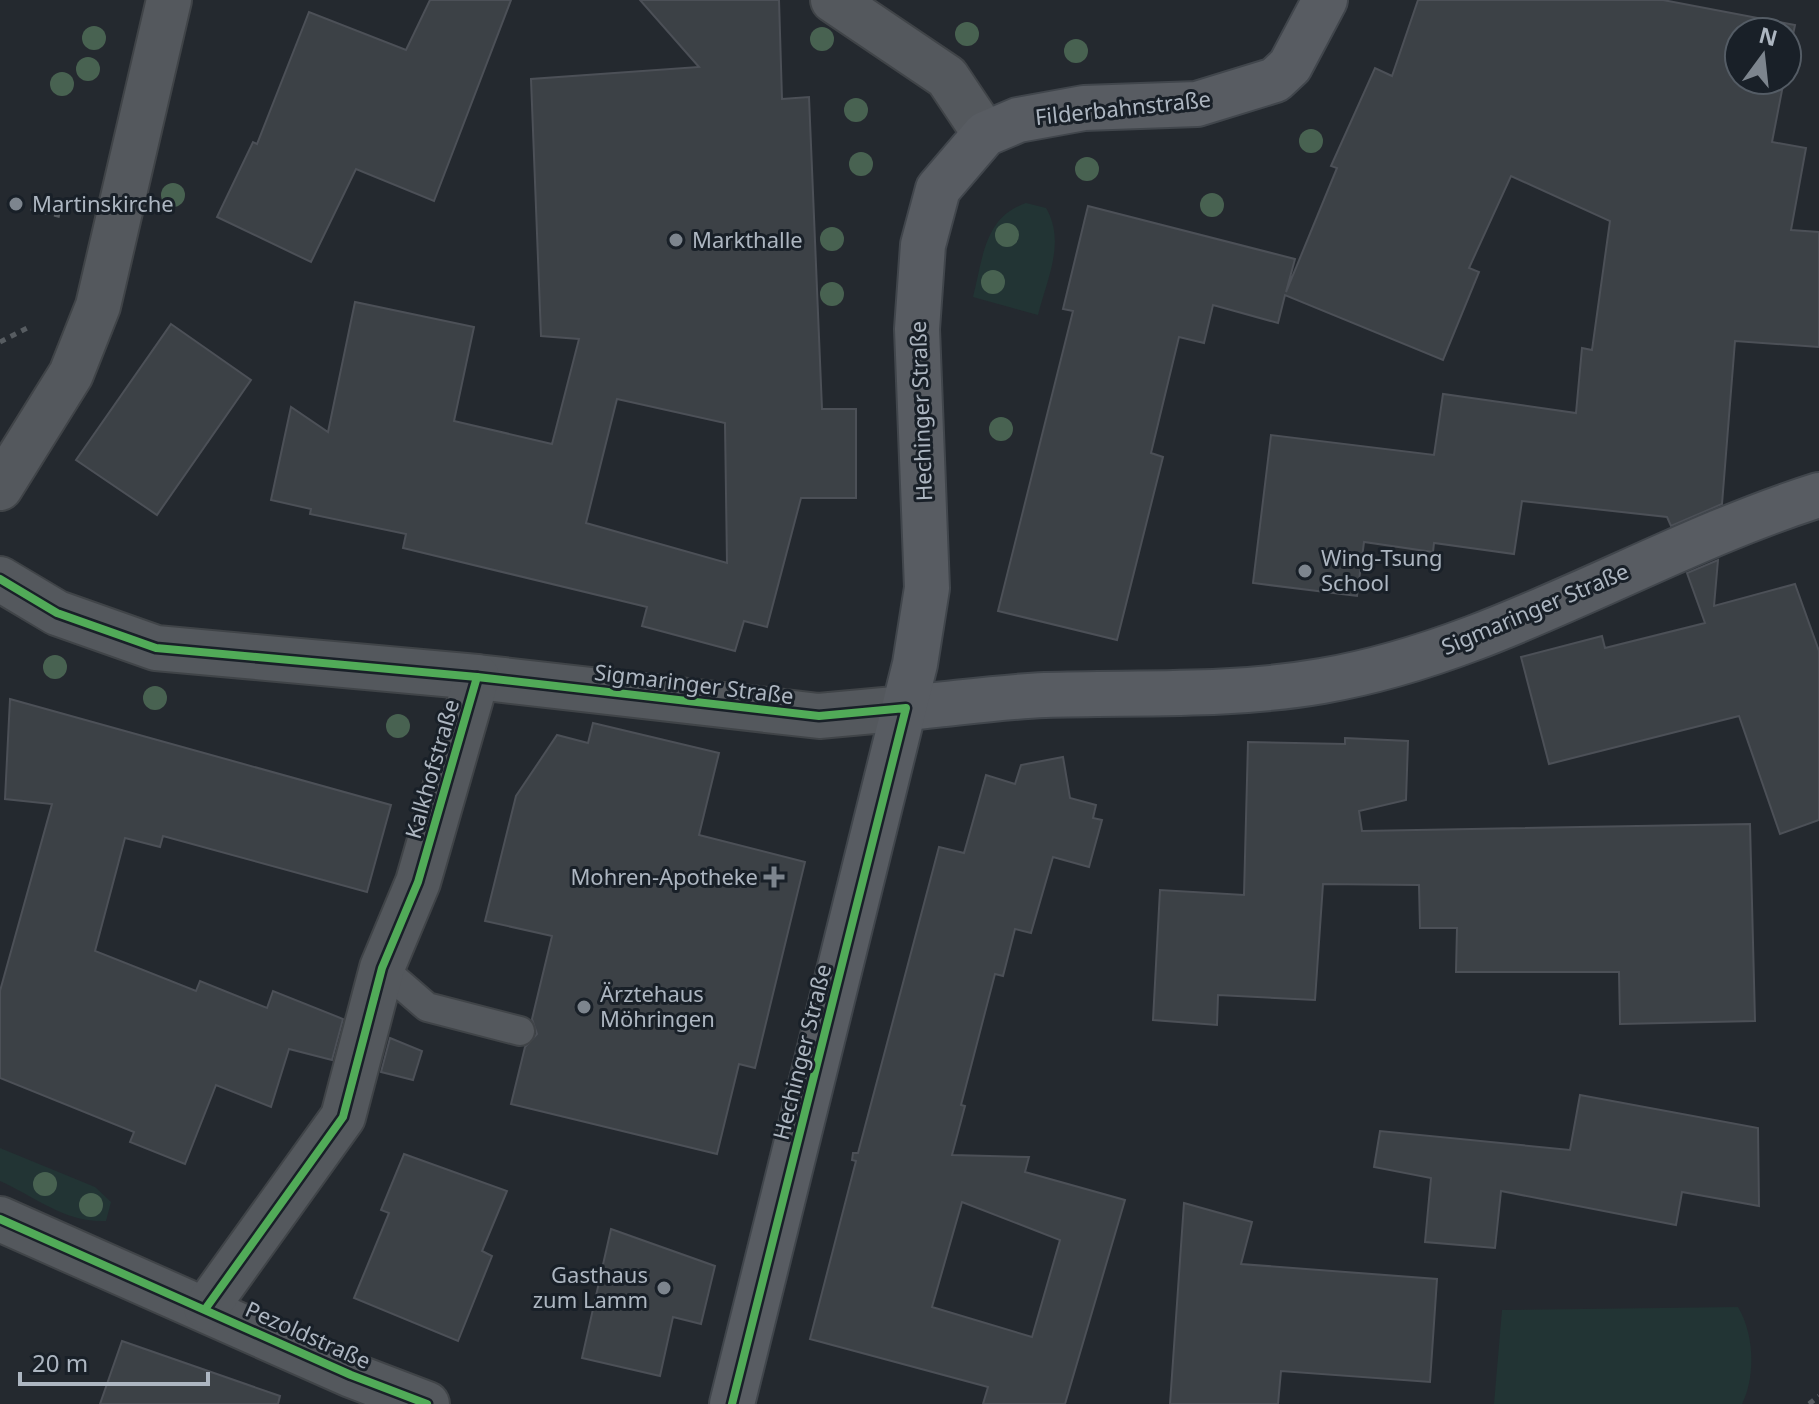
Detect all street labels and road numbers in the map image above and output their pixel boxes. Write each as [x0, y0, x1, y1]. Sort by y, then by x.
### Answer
street label: Filderbahnstraße [1033, 83, 1212, 131]
street label: Hechinger Straße [902, 320, 938, 502]
street label: Sigmaringer Straße [1436, 555, 1633, 661]
street label: Sigmaringer Straße [593, 656, 796, 710]
street label: Kalkhofstraße [397, 696, 465, 842]
street label: Hechinger Straße [765, 961, 837, 1143]
street label: Pezoldstraße [241, 1293, 376, 1375]

